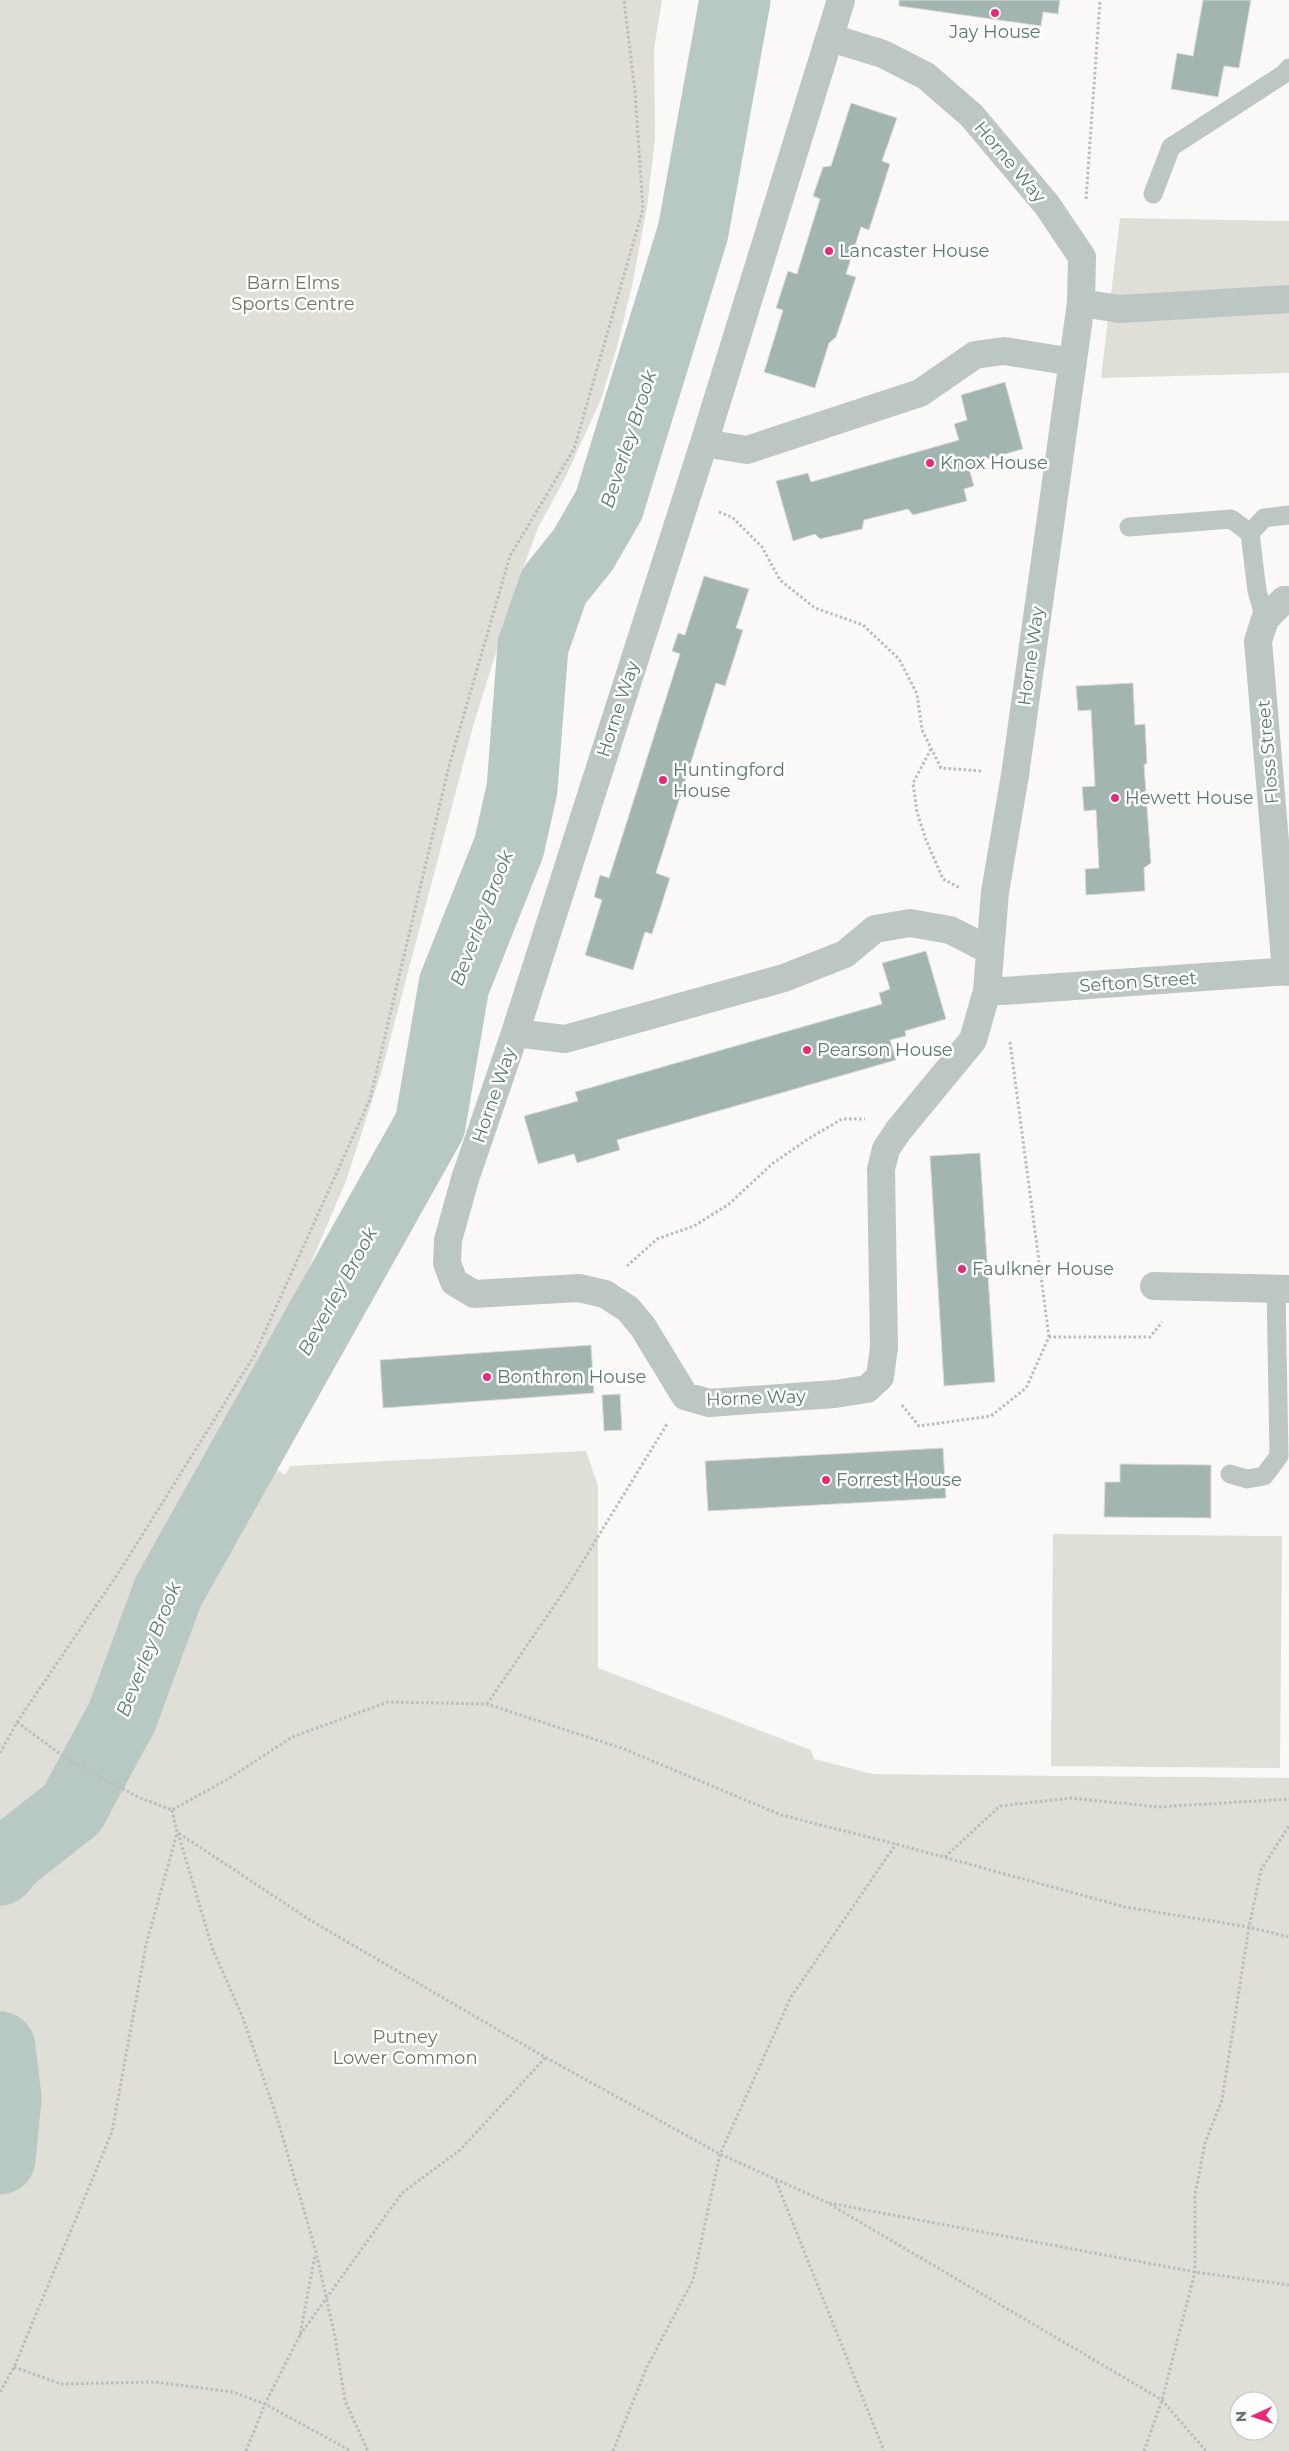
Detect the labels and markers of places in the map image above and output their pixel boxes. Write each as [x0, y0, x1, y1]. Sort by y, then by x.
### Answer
marker: Jay House [989, 7, 1001, 19]
place label: Jay House [948, 21, 1041, 43]
place label: Lancaster House [839, 240, 990, 262]
marker: Lancaster House [823, 245, 835, 257]
place label: Knox House [940, 452, 1048, 474]
marker: Knox House [924, 457, 936, 469]
place label: Huntingford House [673, 759, 785, 802]
marker: Huntingford House [657, 774, 669, 786]
place label: Hewett House [1125, 787, 1254, 809]
marker: Hewett House [1109, 792, 1121, 804]
place label: Pearson House [817, 1039, 953, 1061]
marker: Pearson House [801, 1044, 813, 1056]
place label: Faulkner House [972, 1258, 1114, 1280]
marker: Faulkner House [956, 1263, 968, 1275]
place label: Bonthron House [497, 1366, 646, 1388]
marker: Bonthron House [481, 1371, 493, 1383]
place label: Forrest House [836, 1469, 962, 1491]
marker: Forrest House [820, 1474, 832, 1486]

